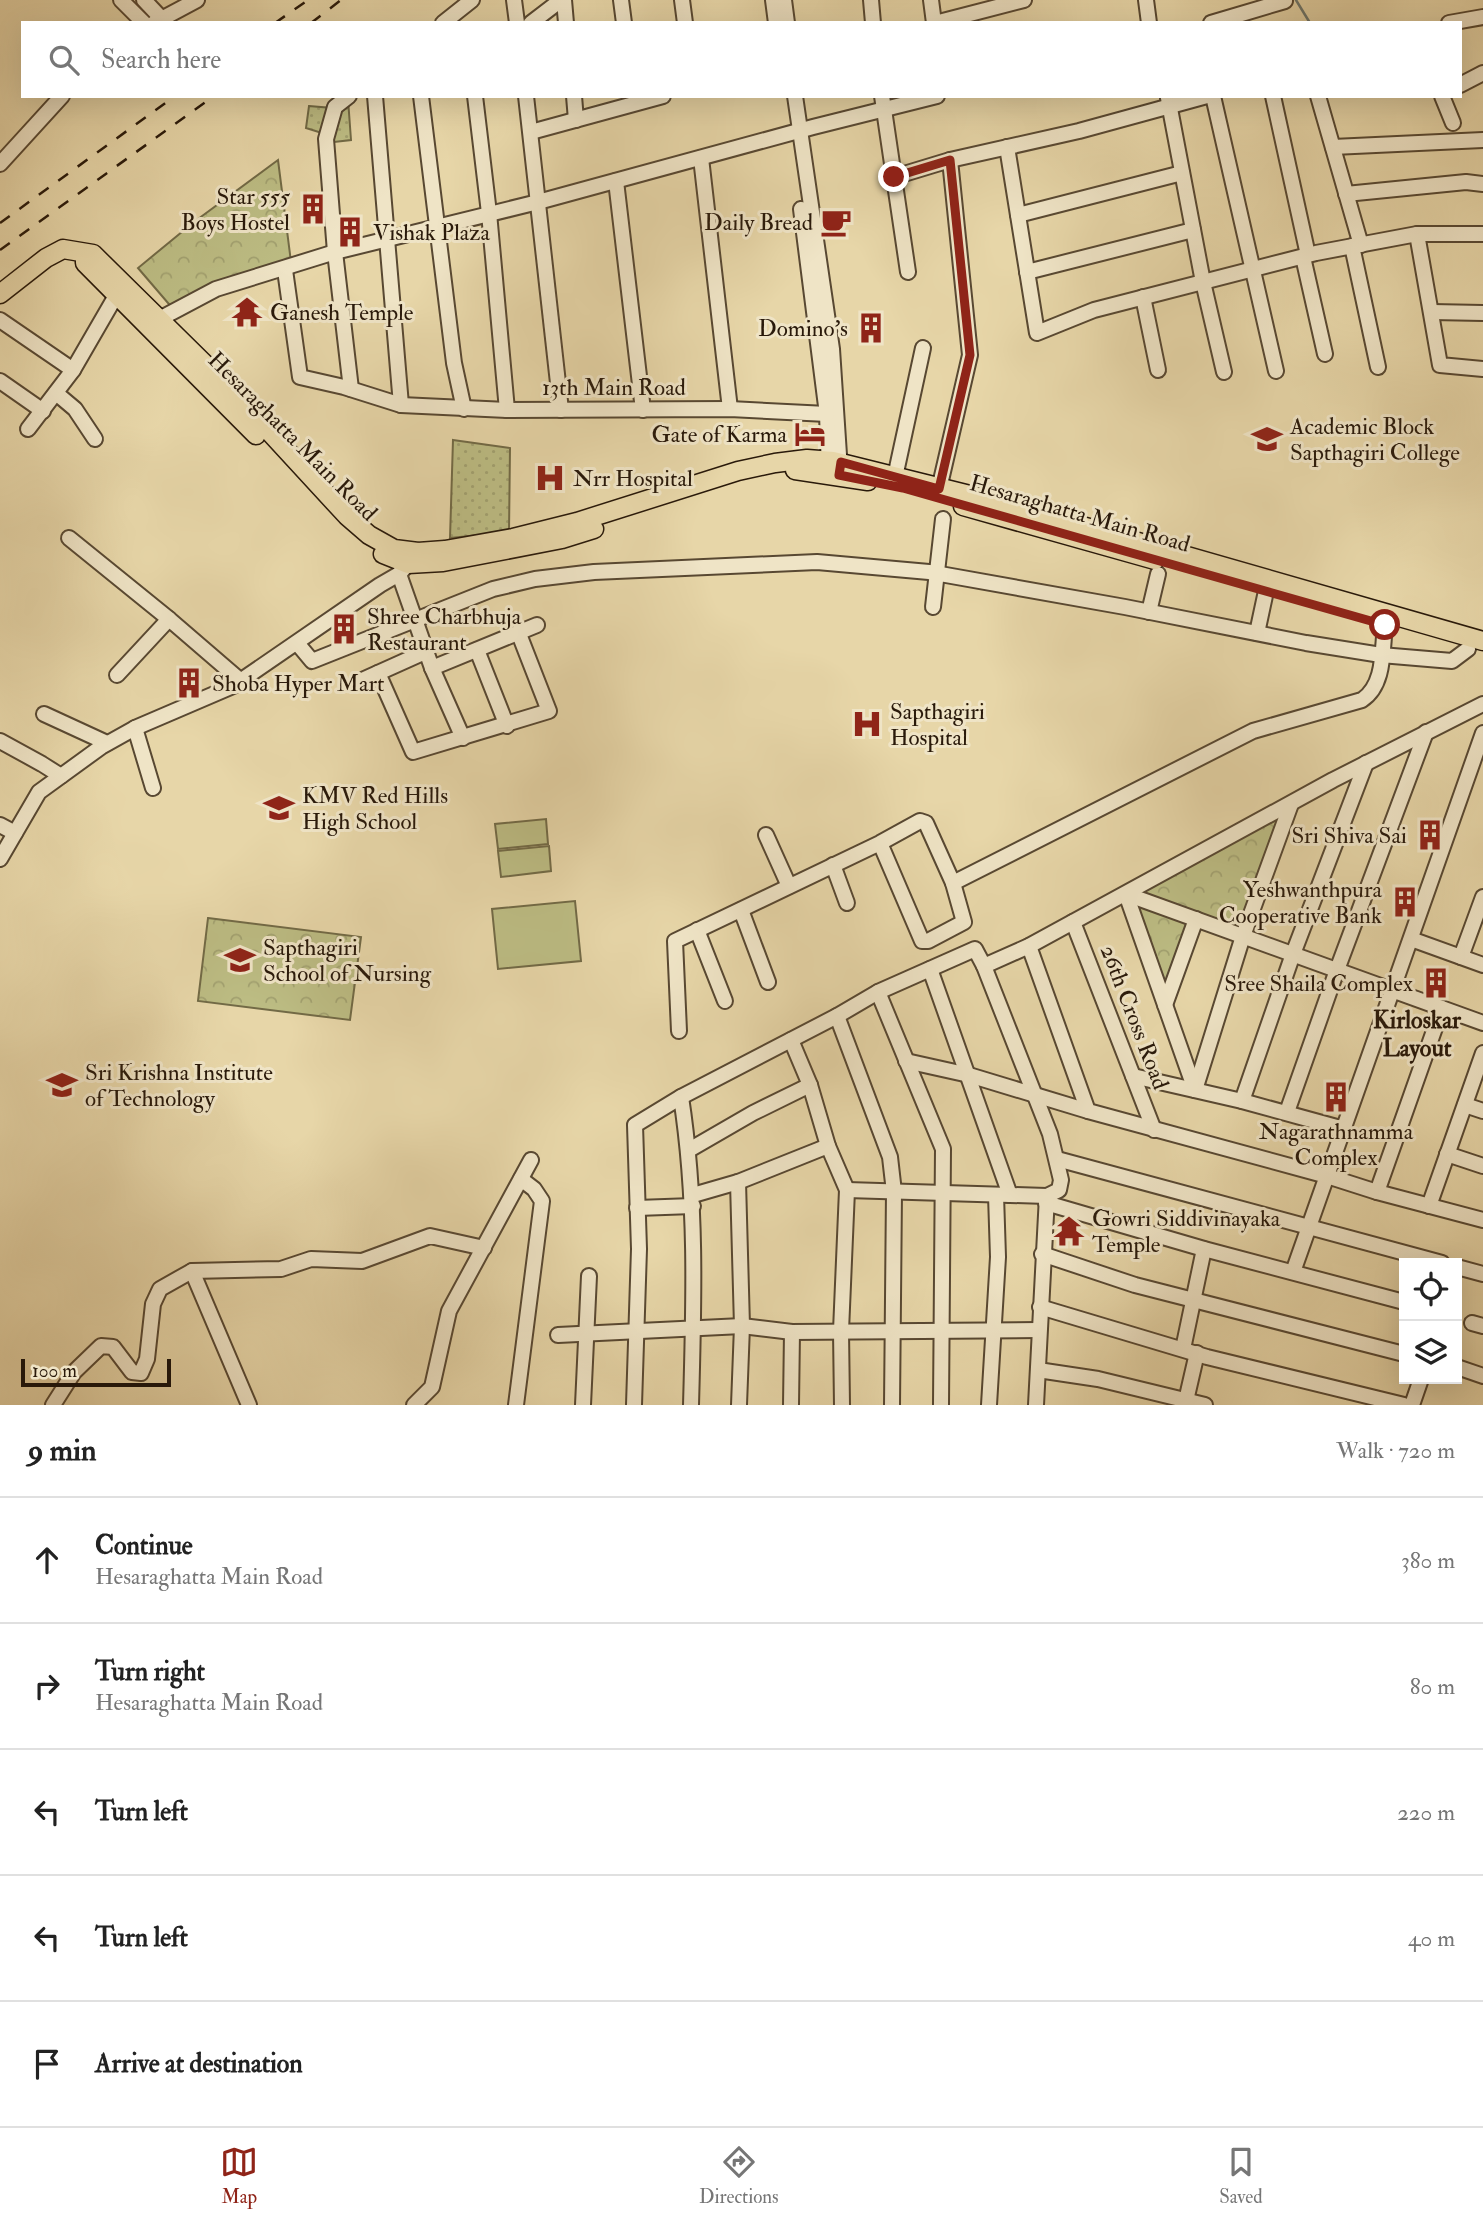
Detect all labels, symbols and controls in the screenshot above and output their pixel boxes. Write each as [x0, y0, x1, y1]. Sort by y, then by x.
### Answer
search box [21, 21, 1462, 98]
icon: search [45, 41, 83, 79]
text: Search here [101, 44, 221, 76]
route end [878, 161, 909, 192]
place label: Star 555 Boys Hostel [181, 182, 290, 237]
building icon: Star 555 Boys Hostel [296, 192, 330, 226]
cafe icon: Daily Bread [819, 205, 853, 239]
place label: Daily Bread [704, 208, 813, 237]
building icon: Vishak Plaza [333, 215, 367, 249]
place label: Vishak Plaza [373, 218, 490, 247]
temple icon: Ganesh Temple [230, 295, 264, 329]
place label: Ganesh Temple [270, 298, 414, 328]
building icon: Domino's [854, 311, 888, 345]
place label: Domino's [758, 314, 848, 343]
street label: Hesaraghatta Main Road [202, 345, 384, 527]
street label: 13th Main Road [542, 373, 686, 402]
place label: Academic Block Sapthagiri College [1289, 412, 1460, 468]
hotel icon: Gate of Karma [793, 417, 827, 451]
place label: Gate of Karma [652, 420, 788, 449]
school or university icon: Academic Block Sapthagiri College [1250, 422, 1284, 456]
hospital icon: Nrr Hospital [533, 461, 567, 495]
place label: Nrr Hospital [573, 464, 693, 494]
street label: Hesaraghatta Main Road [966, 468, 1193, 559]
place label: Shree Charbhuja Restaurant [367, 602, 522, 657]
route start [1369, 609, 1400, 640]
building icon: Shree Charbhuja Restaurant [327, 612, 361, 646]
building icon: Shoba Hyper Mart [172, 666, 206, 700]
place label: Shoba Hyper Mart [212, 669, 384, 699]
place label: Sapthagiri Hospital [890, 697, 985, 753]
hospital icon: Sapthagiri Hospital [850, 707, 884, 741]
place label: KMV Red Hills High School [302, 781, 448, 836]
school or university icon: KMV Red Hills High School [262, 791, 296, 825]
building icon: Sri Shiva Sai [1413, 818, 1447, 852]
place label: Sri Shiva Sai [1291, 821, 1407, 850]
place label: Yeshwanthpura Cooperative Bank [1219, 875, 1383, 931]
building icon: Yeshwanthpura Cooperative Bank [1388, 885, 1422, 919]
place label: Sapthagiri School of Nursing [263, 933, 432, 988]
street label: 26th Cross Road [1094, 941, 1175, 1094]
school or university icon: Sapthagiri School of Nursing [223, 943, 257, 977]
building icon: Sree Shaila Complex [1419, 966, 1453, 1000]
place label: Sree Shaila Complex [1224, 969, 1413, 999]
district label: Kirloskar Layout [1373, 1005, 1462, 1064]
place label: Sri Krishna Institute of Technology [85, 1058, 273, 1113]
school or university icon: Sri Krishna Institute of Technology [45, 1068, 79, 1102]
building icon: Nagarathnamma Complex [1319, 1080, 1353, 1114]
place label: Nagarathnamma Complex [1259, 1117, 1414, 1173]
place label: Gowri Siddivinayaka Temple [1092, 1204, 1281, 1260]
temple icon: Gowri Siddivinayaka Temple [1052, 1214, 1086, 1248]
map controls [1399, 1258, 1462, 1384]
button: locate [1399, 1258, 1462, 1321]
button: layers [1399, 1321, 1462, 1384]
scale bar [21, 1356, 172, 1388]
text: 100 m [32, 1359, 77, 1383]
text: 9 min [28, 1432, 96, 1469]
text: Walk · 720 m [1336, 1436, 1455, 1465]
text: Continue [95, 1530, 193, 1562]
icon: ahead [28, 1541, 66, 1579]
text: 380 m [1401, 1546, 1455, 1575]
text: Hesaraghatta Main Road [95, 1562, 323, 1591]
text: Turn right [95, 1656, 205, 1688]
icon: right [28, 1667, 66, 1705]
text: 80 m [1410, 1672, 1455, 1701]
text: Hesaraghatta Main Road [95, 1688, 323, 1717]
icon: left [28, 1793, 66, 1831]
text: Turn left [95, 1796, 188, 1828]
text: 220 m [1397, 1798, 1455, 1827]
icon: left [28, 1919, 66, 1957]
text: Turn left [95, 1922, 188, 1954]
text: 40 m [1408, 1924, 1455, 1953]
icon: arrive [28, 2045, 66, 2083]
text: Arrive at destination [95, 2048, 303, 2080]
tab: Map [220, 2143, 258, 2209]
tab: Directions [699, 2143, 779, 2209]
tab: Saved [1219, 2143, 1263, 2209]

